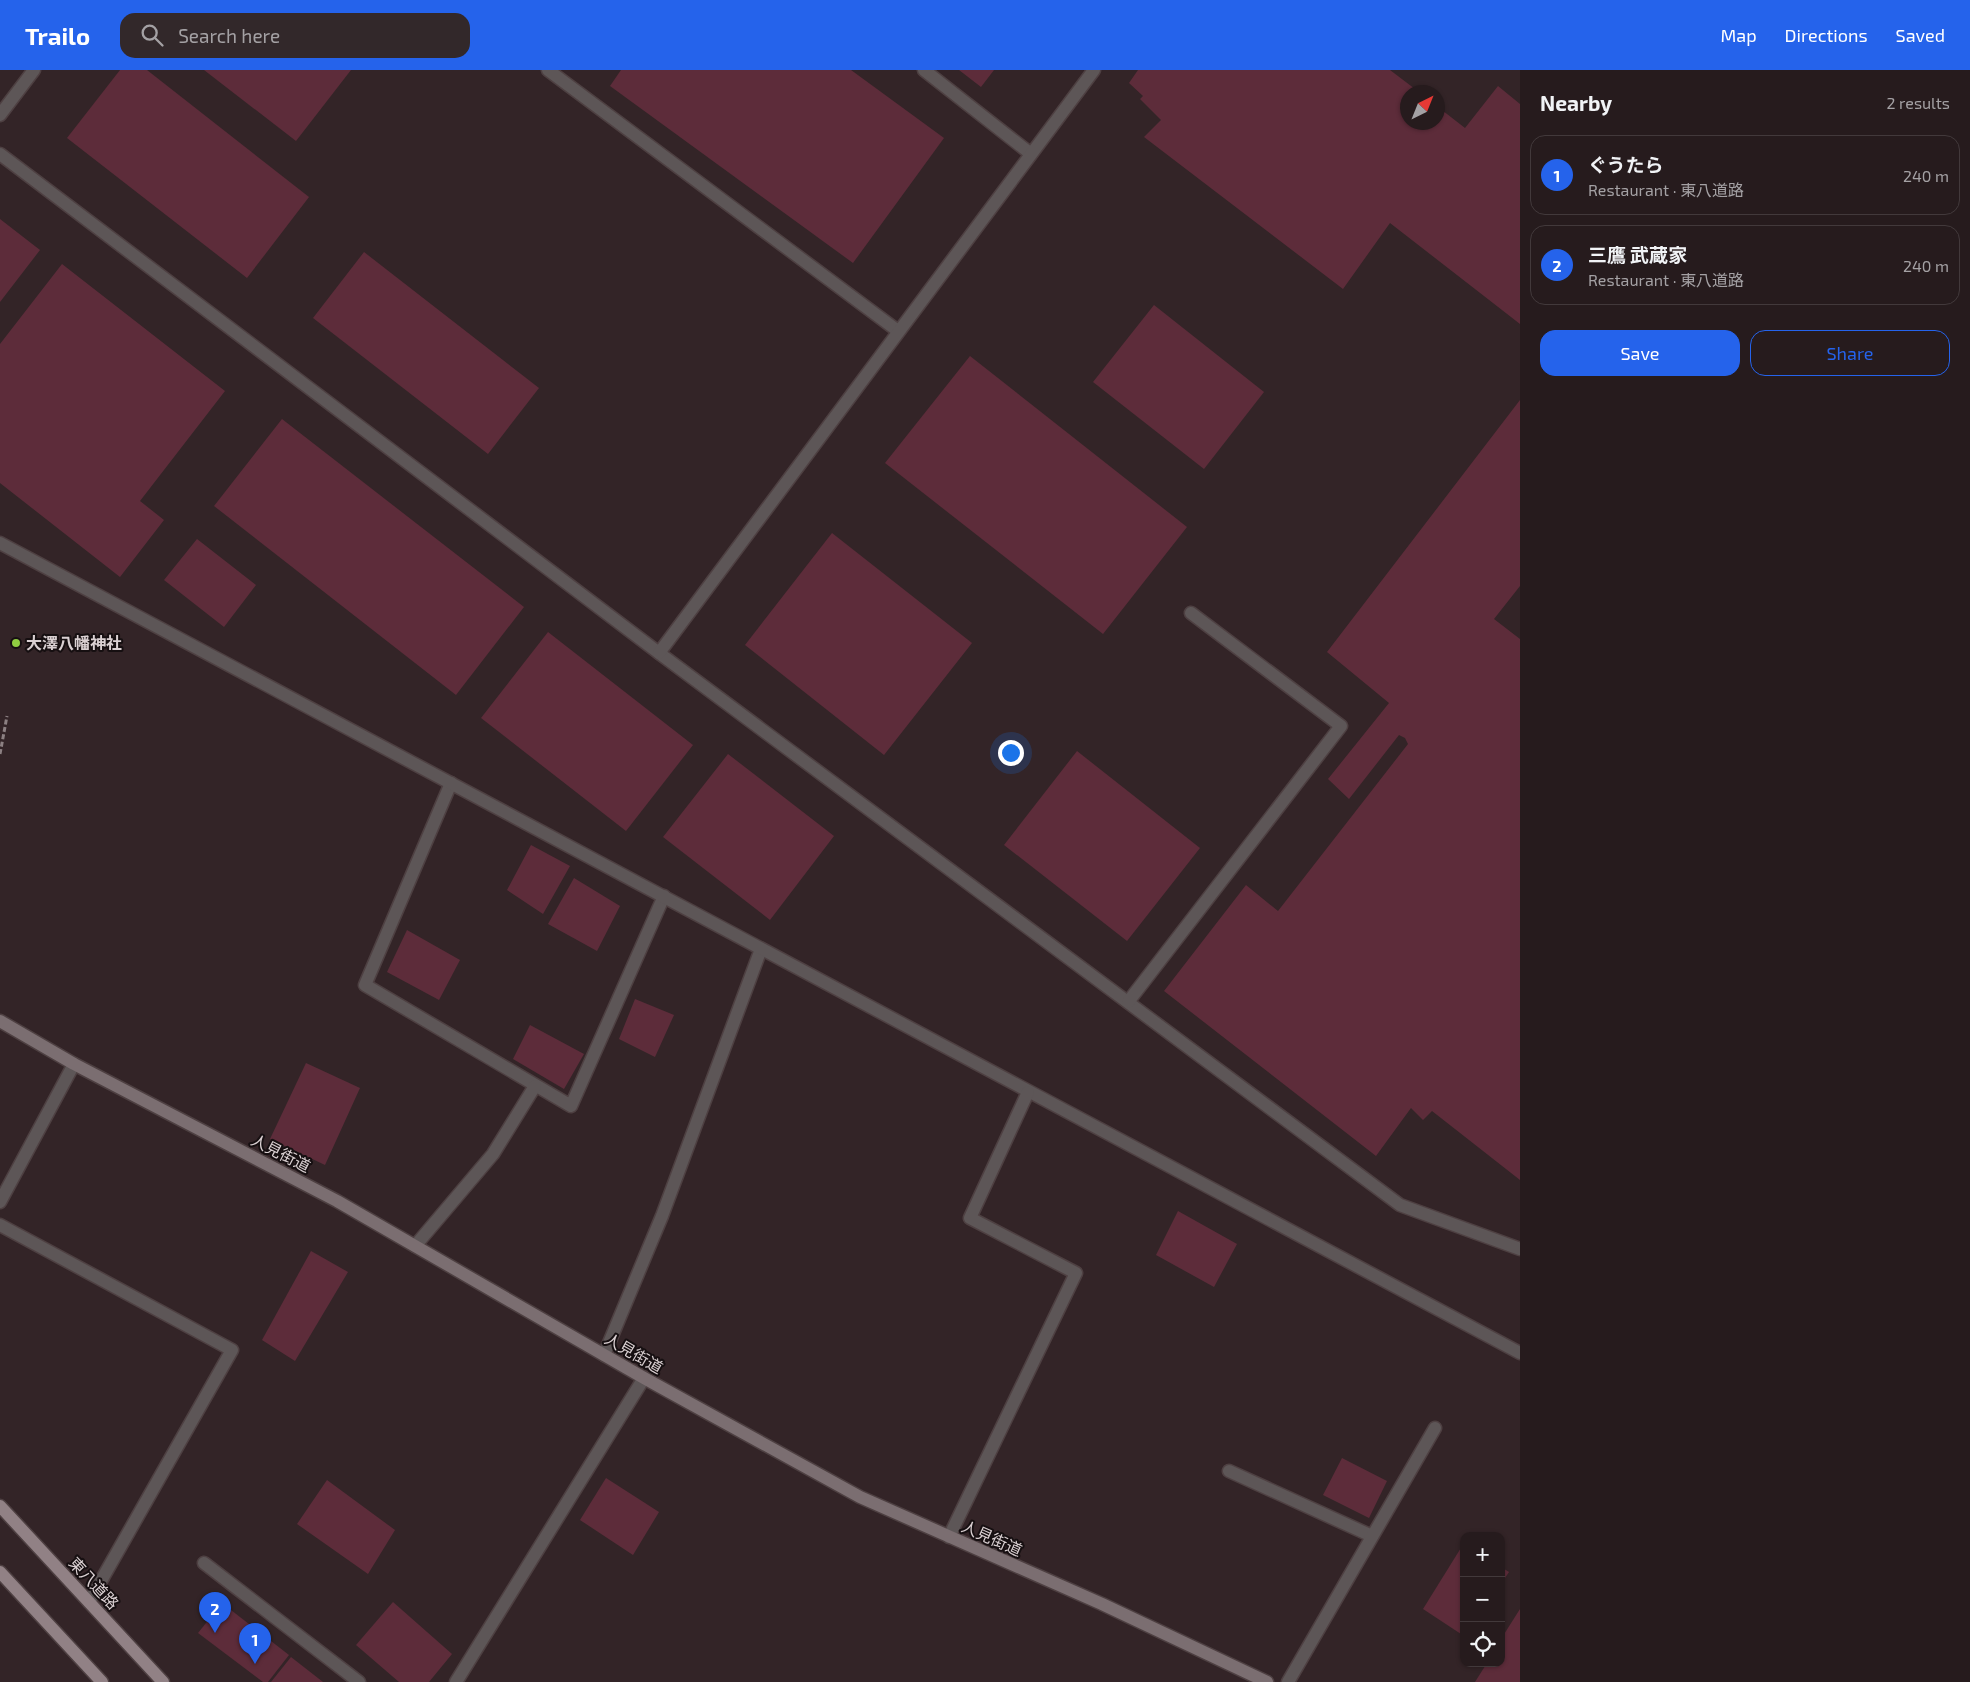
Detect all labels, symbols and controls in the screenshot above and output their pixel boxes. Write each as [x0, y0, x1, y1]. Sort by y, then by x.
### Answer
search box [120, 13, 470, 58]
text: Trailo [25, 21, 90, 50]
icon: search [138, 21, 166, 49]
text: Search here [178, 24, 280, 47]
text: Map [1720, 24, 1757, 46]
text: Directions [1785, 24, 1868, 46]
text: Saved [1896, 24, 1945, 46]
north arrow [1400, 85, 1445, 130]
text: Nearby [1540, 90, 1612, 115]
text: 2 results [1887, 93, 1950, 112]
text: ぐうたら [1588, 153, 1664, 176]
text: 1 [1554, 166, 1560, 185]
text: 240 m [1903, 166, 1949, 185]
text: Restaurant · 東八道路 [1588, 180, 1744, 199]
text: 三鷹 武蔵家 [1588, 243, 1687, 266]
text: 2 [1552, 256, 1562, 275]
text: 240 m [1903, 256, 1949, 275]
text: Restaurant · 東八道路 [1588, 270, 1744, 289]
button: Save [1540, 330, 1740, 376]
button: Share [1750, 330, 1950, 376]
place label: 大澤八幡神社 [26, 633, 122, 652]
marker: 大澤八幡神社 [10, 637, 22, 649]
your location [998, 740, 1024, 766]
street label: 人見街道 [248, 1130, 314, 1176]
street label: 人見街道 [602, 1328, 667, 1377]
street label: 人見街道 [959, 1516, 1025, 1559]
map controls [1460, 1532, 1505, 1667]
button: + [1460, 1532, 1505, 1577]
street label: 東八道路 [66, 1553, 123, 1613]
button: − [1460, 1577, 1505, 1622]
pin: 2 [199, 1592, 231, 1633]
button: locate [1460, 1622, 1505, 1667]
pin: 1 [239, 1623, 271, 1664]

